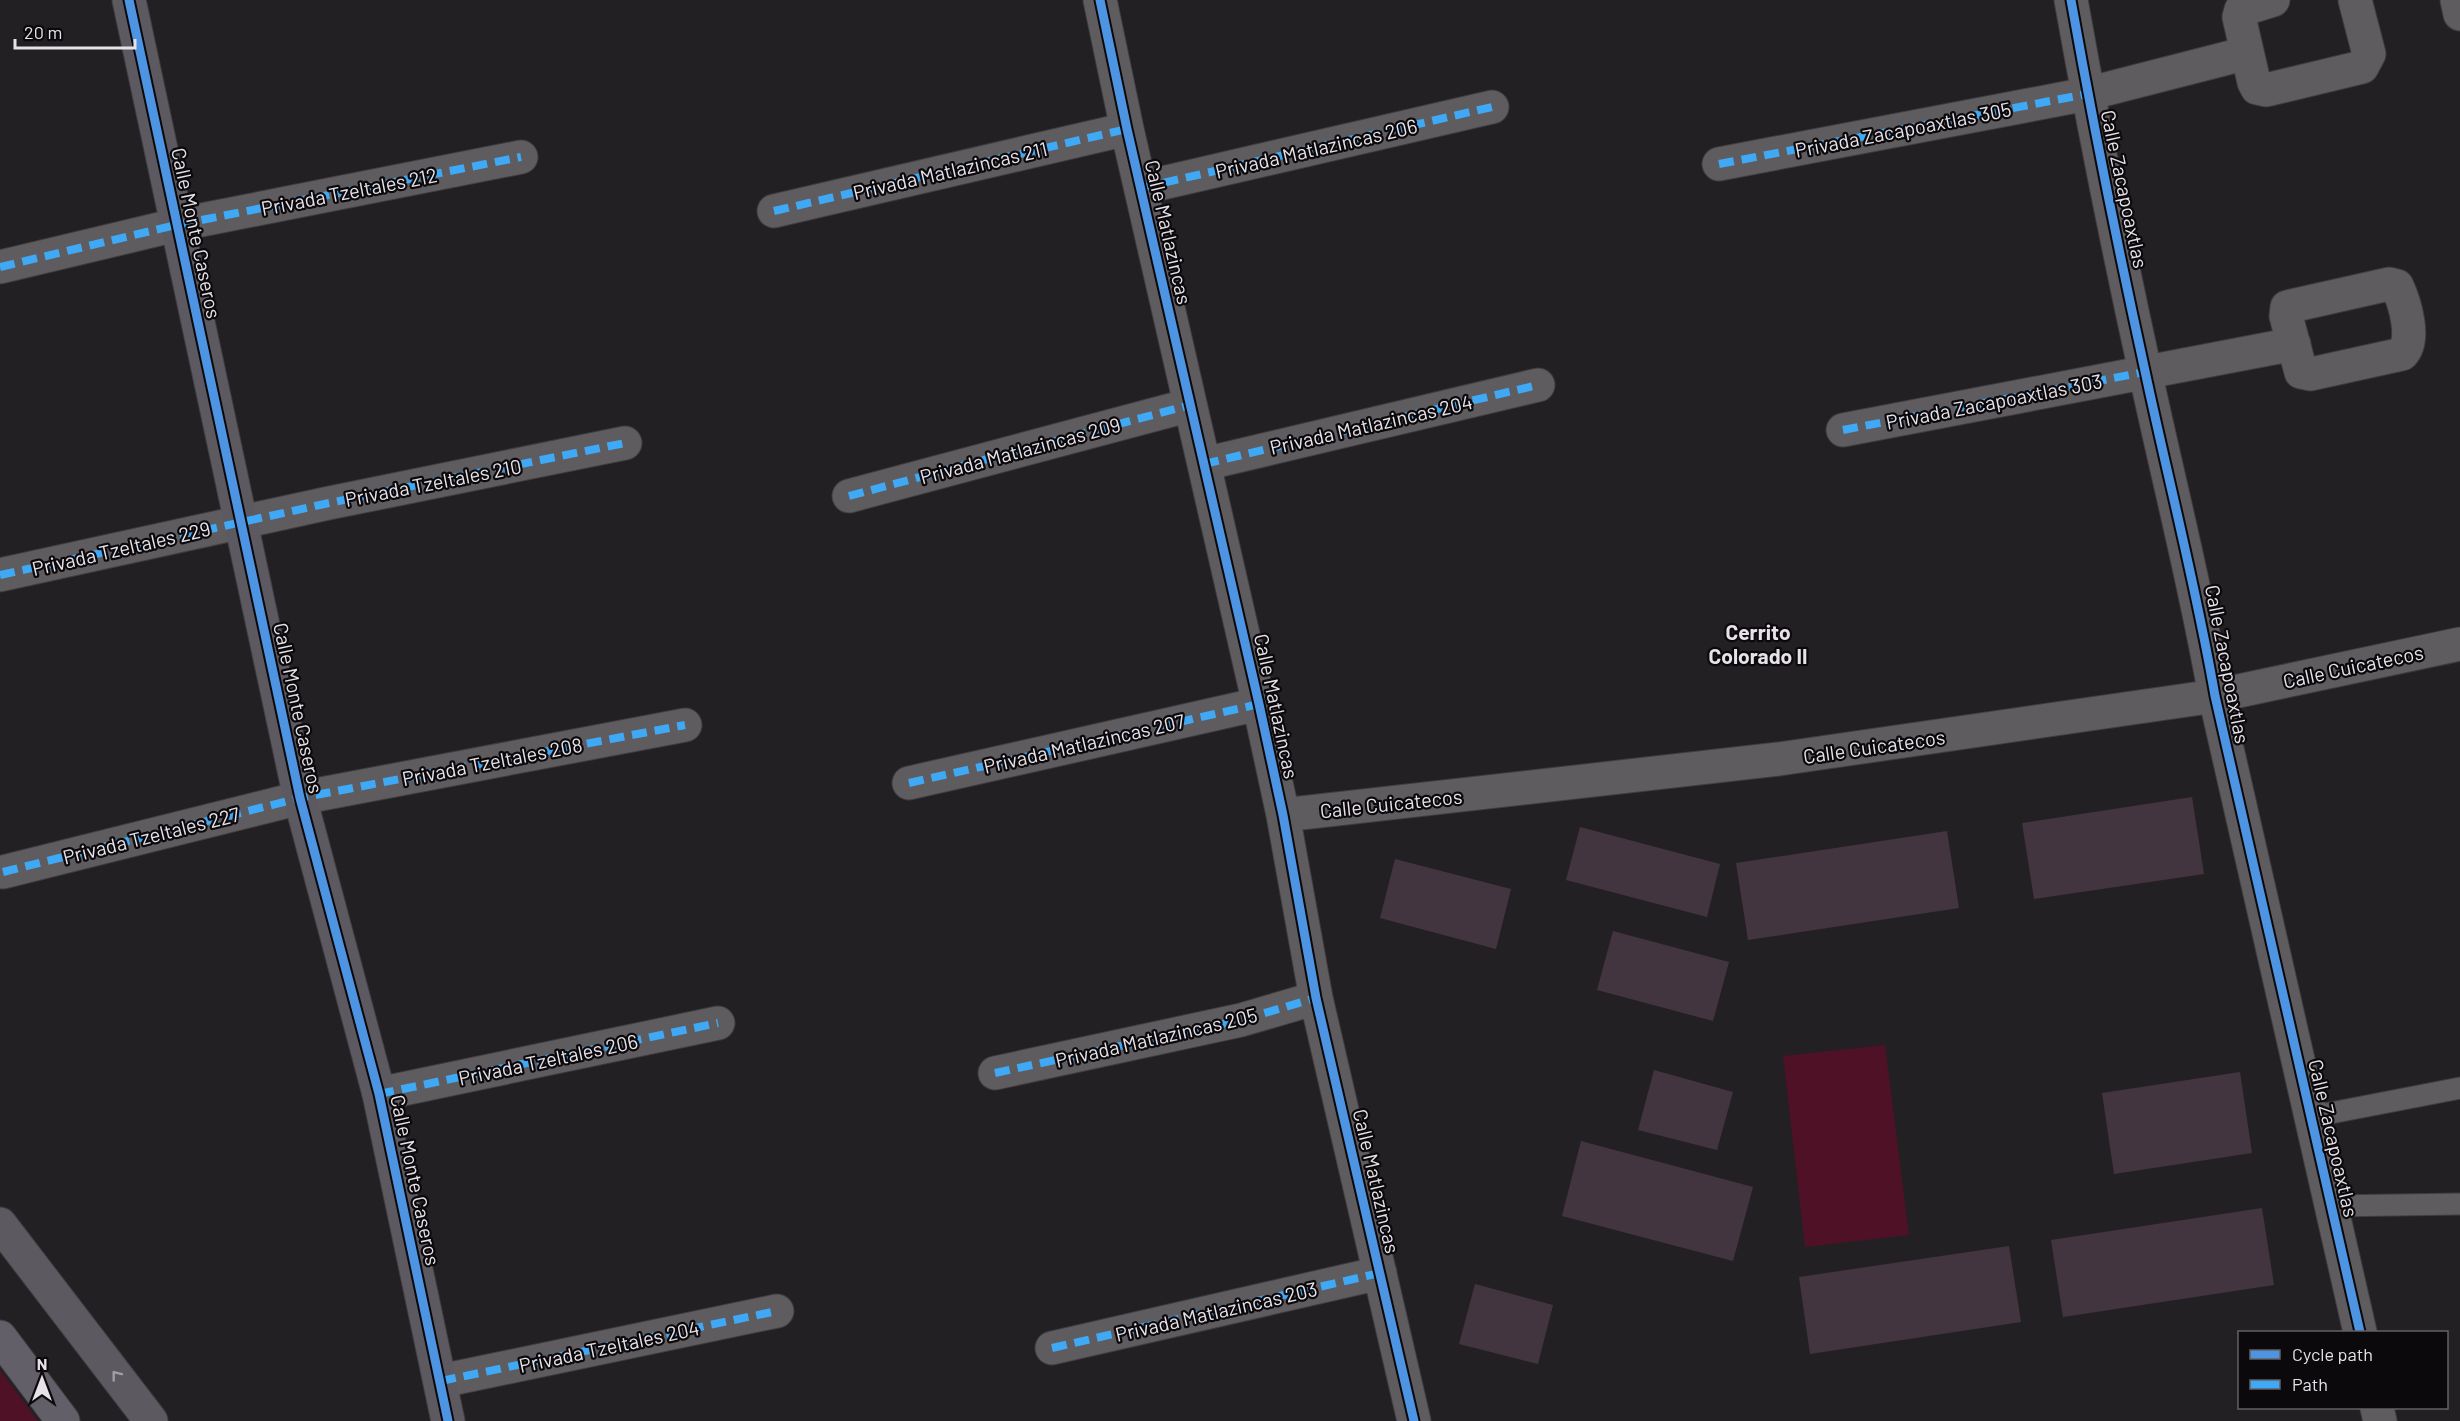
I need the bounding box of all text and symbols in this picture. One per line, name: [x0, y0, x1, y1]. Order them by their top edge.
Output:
scale bar: [15, 12, 135, 50]
text: 20 m: [24, 21, 62, 43]
street label: Privada Zacapoaxtlas 305: [1793, 96, 2013, 162]
street label: Calle Zacapoaxtlas: [2097, 108, 2153, 270]
street label: Privada Matlazincas 206: [1213, 113, 1419, 183]
street label: Privada Matlazincas 211: [850, 136, 1050, 204]
street label: Calle Monte Caseros: [167, 145, 227, 321]
street label: Calle Matlazincas: [1141, 157, 1197, 307]
street label: Privada Tzeltales 212: [259, 162, 439, 220]
street label: Privada Zacapoaxtlas 303: [1884, 368, 2104, 434]
street label: Privada Matlazincas 204: [1267, 389, 1475, 459]
street label: Privada Matlazincas 209: [917, 412, 1123, 488]
street label: Privada Tzeltales 210: [343, 453, 523, 511]
street label: Privada Tzeltales 229: [29, 516, 213, 580]
street label: Calle Zacapoaxtlas: [2201, 583, 2255, 745]
district label: Cerrito Colorado II: [1708, 619, 1808, 668]
street label: Calle Monte Caseros: [269, 620, 329, 796]
street label: Calle Matlazincas: [1250, 631, 1304, 781]
street label: Calle Cuicatecos: [2281, 639, 2425, 693]
street label: Privada Matlazincas 207: [981, 708, 1187, 778]
street label: Calle Cuicatecos: [1801, 724, 1947, 768]
street label: Privada Tzeltales 208: [400, 732, 584, 790]
street label: Calle Cuicatecos: [1319, 784, 1463, 822]
street label: Privada Tzeltales 227: [60, 801, 242, 869]
street label: Privada Matlazincas 205: [1053, 1002, 1259, 1072]
street label: Privada Tzeltales 206: [456, 1028, 640, 1090]
street label: Calle Zacapoaxtlas: [2304, 1057, 2364, 1219]
street label: Calle Monte Caseros: [386, 1092, 446, 1268]
street label: Calle Matlazincas: [1349, 1106, 1405, 1256]
street label: Privada Matlazincas 203: [1113, 1276, 1319, 1346]
street label: Privada Tzeltales 204: [517, 1315, 701, 1377]
legend: [2238, 1331, 2448, 1409]
text: Cycle path: [2292, 1343, 2373, 1365]
north arrow: [12, 1349, 72, 1409]
text: N: [37, 1354, 47, 1373]
one-way arrow: [112, 1370, 123, 1381]
text: Path: [2292, 1373, 2328, 1395]

